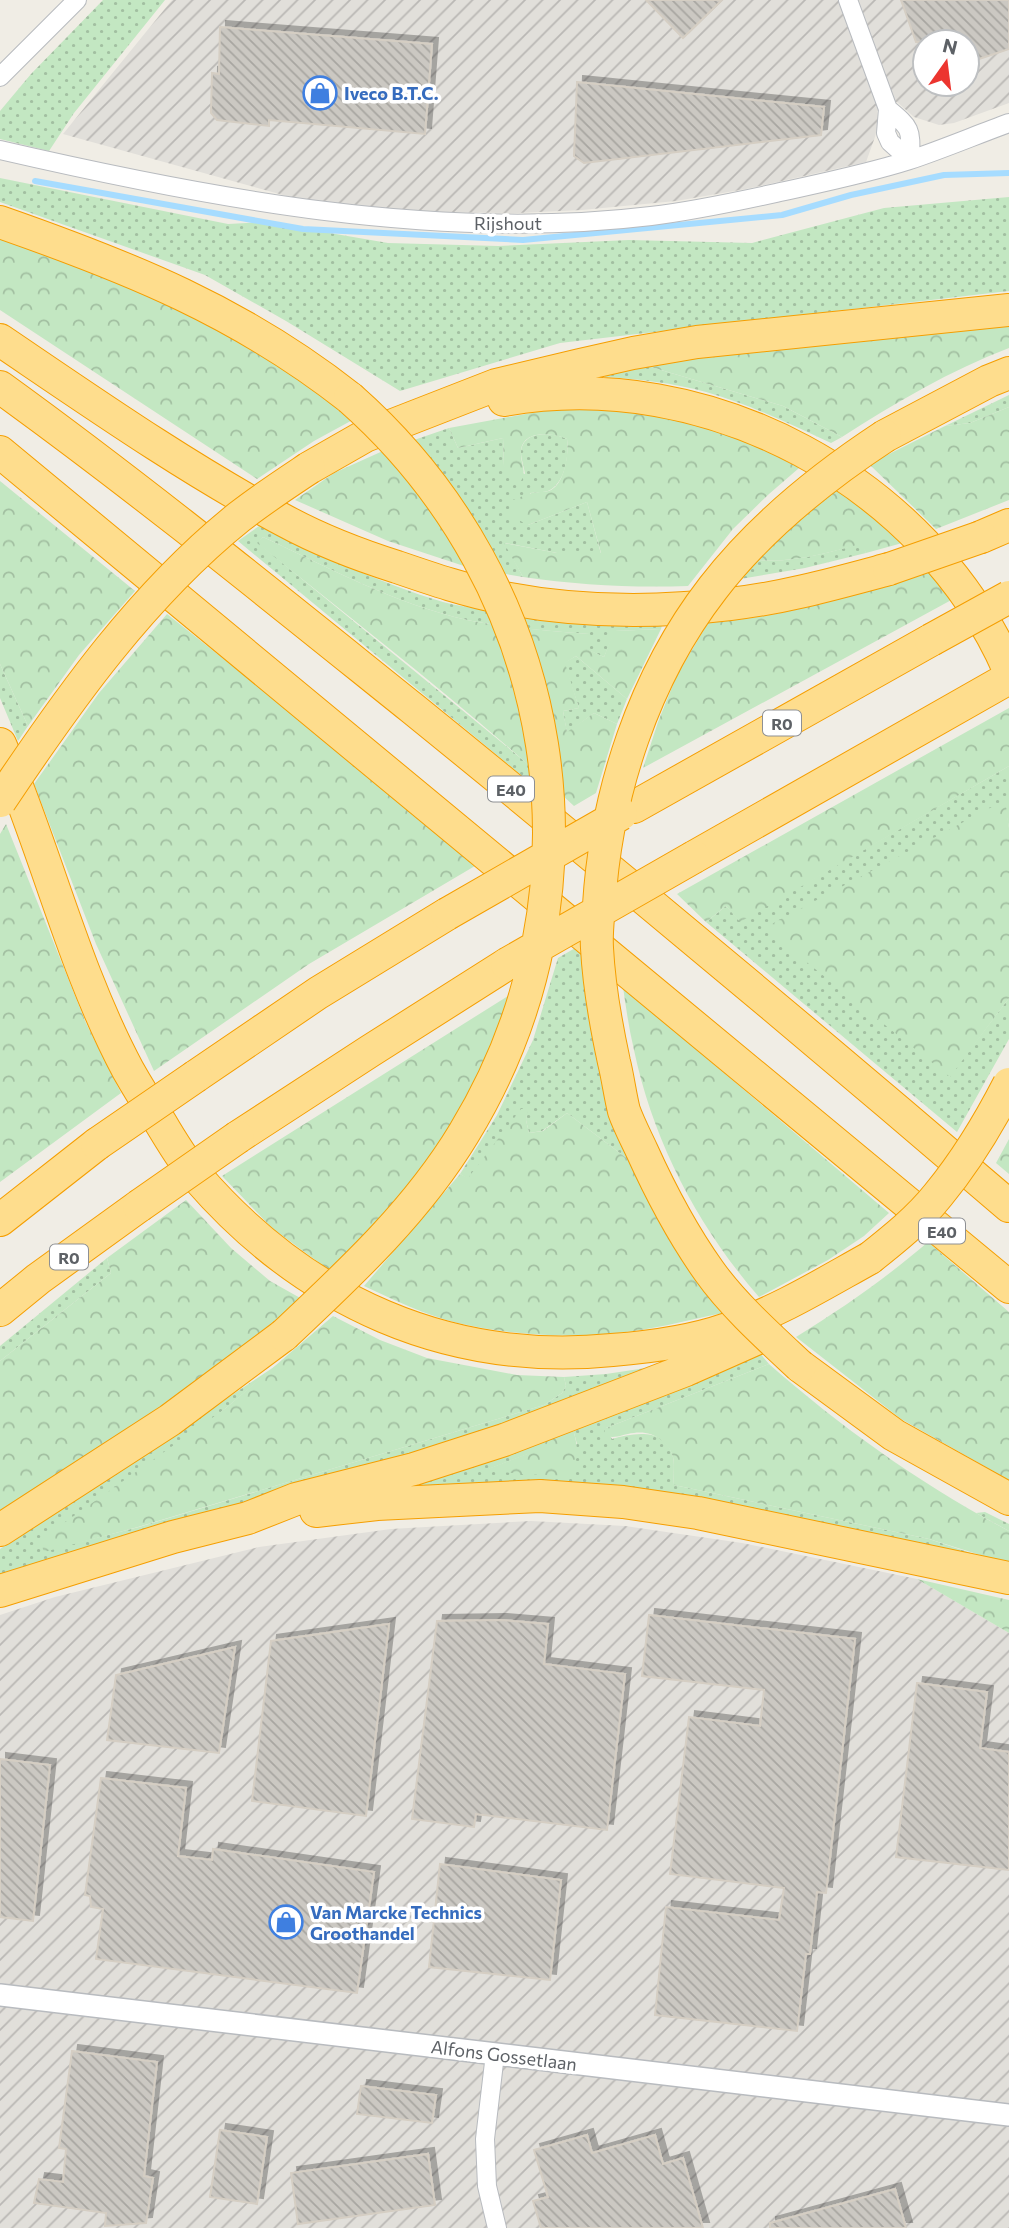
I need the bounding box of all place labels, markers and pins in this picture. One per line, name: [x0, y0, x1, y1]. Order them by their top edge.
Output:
shop icon: Iveco B.T.C.: [301, 74, 339, 112]
place label: Iveco B.T.C.: [344, 82, 439, 104]
place label: Van Marcke Technics Groothandel: [310, 1901, 482, 1944]
shop icon: Van Marcke Technics Groothandel: [267, 1903, 305, 1941]

